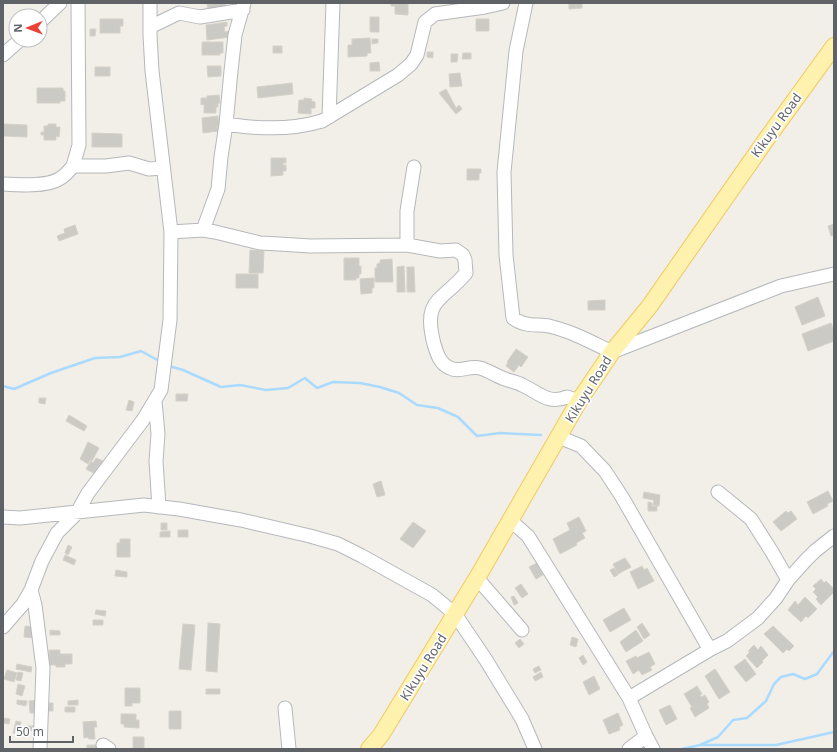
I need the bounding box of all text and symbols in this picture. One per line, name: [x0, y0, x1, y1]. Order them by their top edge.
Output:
north arrow: [8, 8, 48, 48]
text: N: [10, 24, 25, 33]
street label: Kikuyu Road: [746, 89, 806, 161]
street label: Kikuyu Road: [560, 352, 616, 426]
street label: Kikuyu Road: [395, 630, 451, 704]
scale bar: [10, 718, 73, 744]
text: 50 m: [16, 723, 44, 740]

